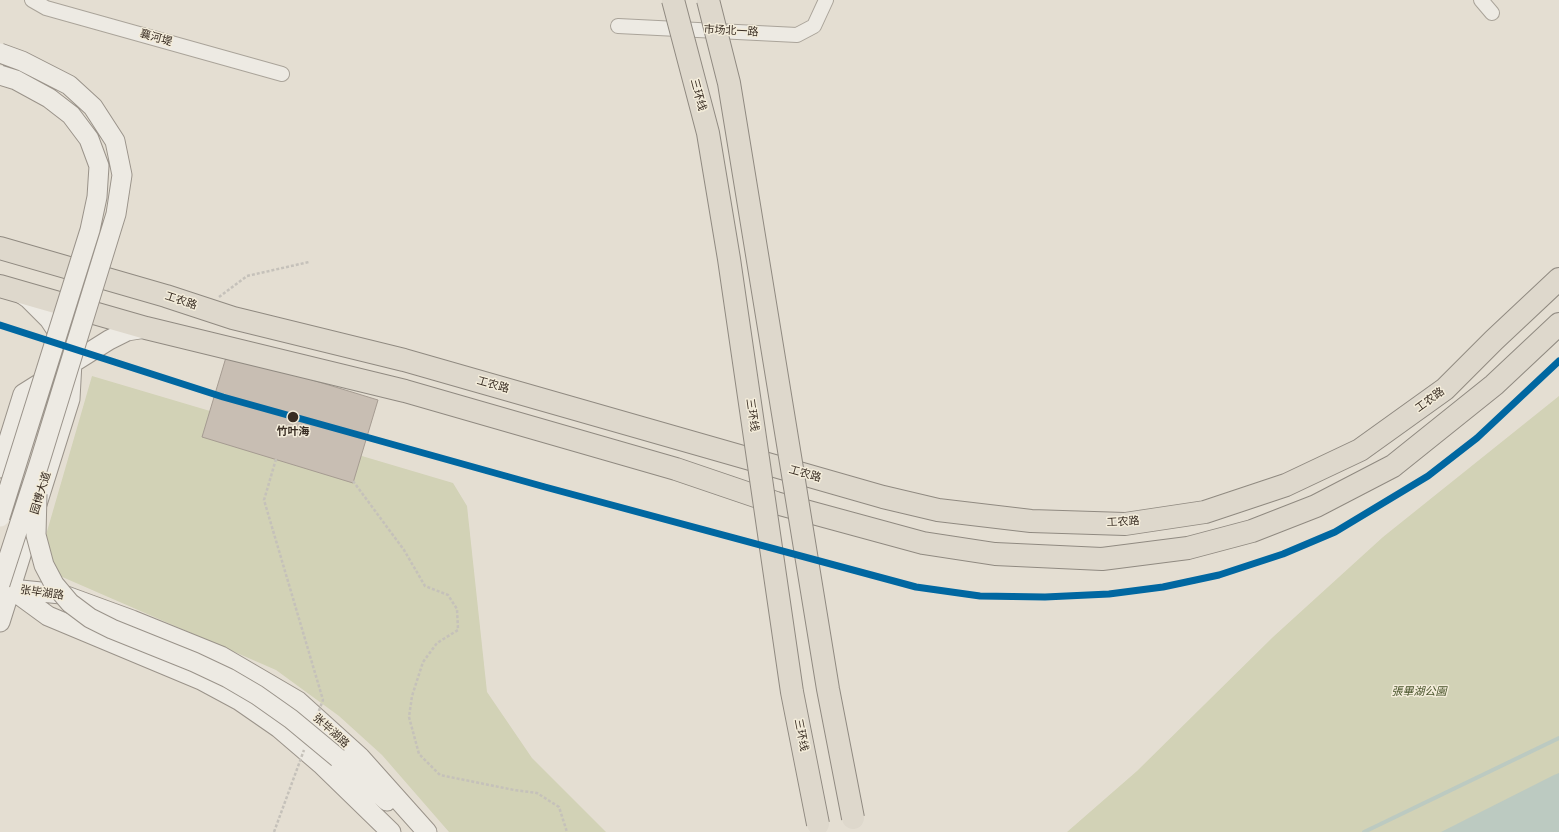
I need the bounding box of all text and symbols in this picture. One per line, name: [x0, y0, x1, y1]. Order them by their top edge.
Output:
street label: 市场北一路: [703, 23, 759, 39]
street label: 襄河堤: [138, 27, 174, 49]
street label: 三环线: [687, 77, 709, 113]
street label: 工农路: [163, 290, 199, 312]
street label: 工农路: [475, 374, 511, 396]
street label: 工农路: [1413, 385, 1447, 415]
street label: 三环线: [743, 398, 761, 432]
marker: 竹叶海: [286, 410, 300, 424]
place label: 竹叶海: [277, 425, 309, 439]
street label: 工农路: [787, 463, 823, 485]
street label: 园博大道: [28, 470, 54, 516]
street label: 工农路: [1106, 515, 1140, 529]
street label: 张毕湖路: [19, 583, 65, 603]
park label: 張畢湖公園: [1392, 685, 1446, 699]
street label: 张毕湖路: [310, 711, 352, 751]
street label: 三环线: [791, 718, 811, 752]

